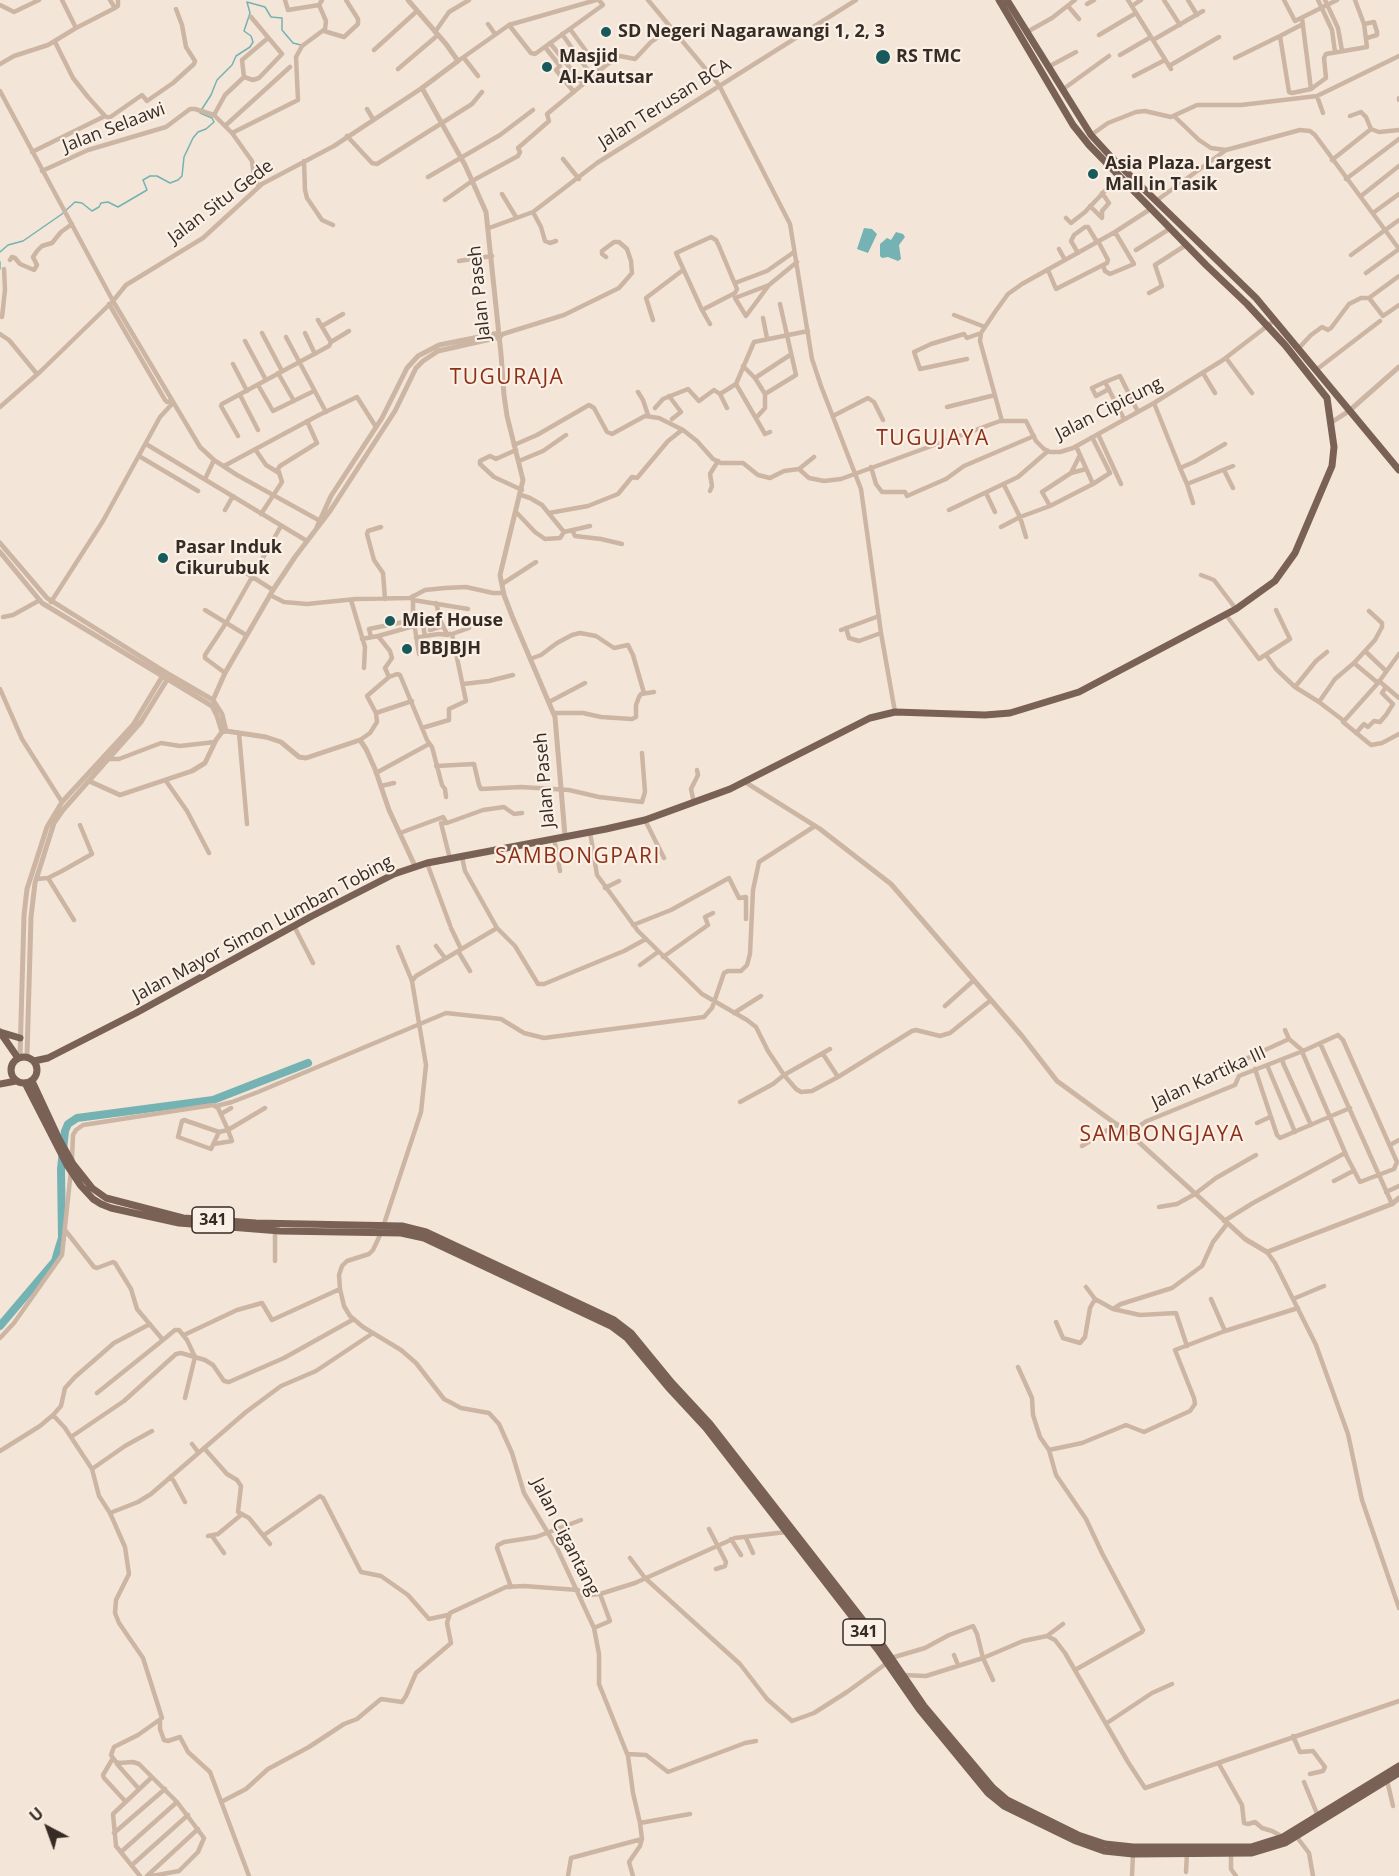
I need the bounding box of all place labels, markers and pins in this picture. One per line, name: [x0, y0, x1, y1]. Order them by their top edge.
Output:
place label: SD Negeri Nagarawangi 1, 2, 3: [618, 21, 885, 43]
marker: SD Negeri Nagarawangi 1, 2, 3: [599, 25, 613, 39]
place label: Masjid Al-Kautsar: [559, 46, 653, 88]
place label: RS TMC: [896, 46, 961, 68]
marker: RS TMC: [874, 48, 892, 66]
marker: Masjid Al-Kautsar: [540, 60, 554, 74]
place label: Asia Plaza. Largest Mall in Tasik: [1105, 153, 1271, 195]
marker: Asia Plaza. Largest Mall in Tasik: [1086, 167, 1100, 181]
place label: Pasar Induk Cikurubuk: [175, 537, 282, 580]
marker: Pasar Induk Cikurubuk: [156, 551, 170, 565]
place label: Mief House: [402, 610, 503, 632]
marker: Mief House: [383, 614, 397, 628]
place label: BBJBJH: [419, 638, 481, 660]
marker: BBJBJH: [400, 642, 414, 656]

